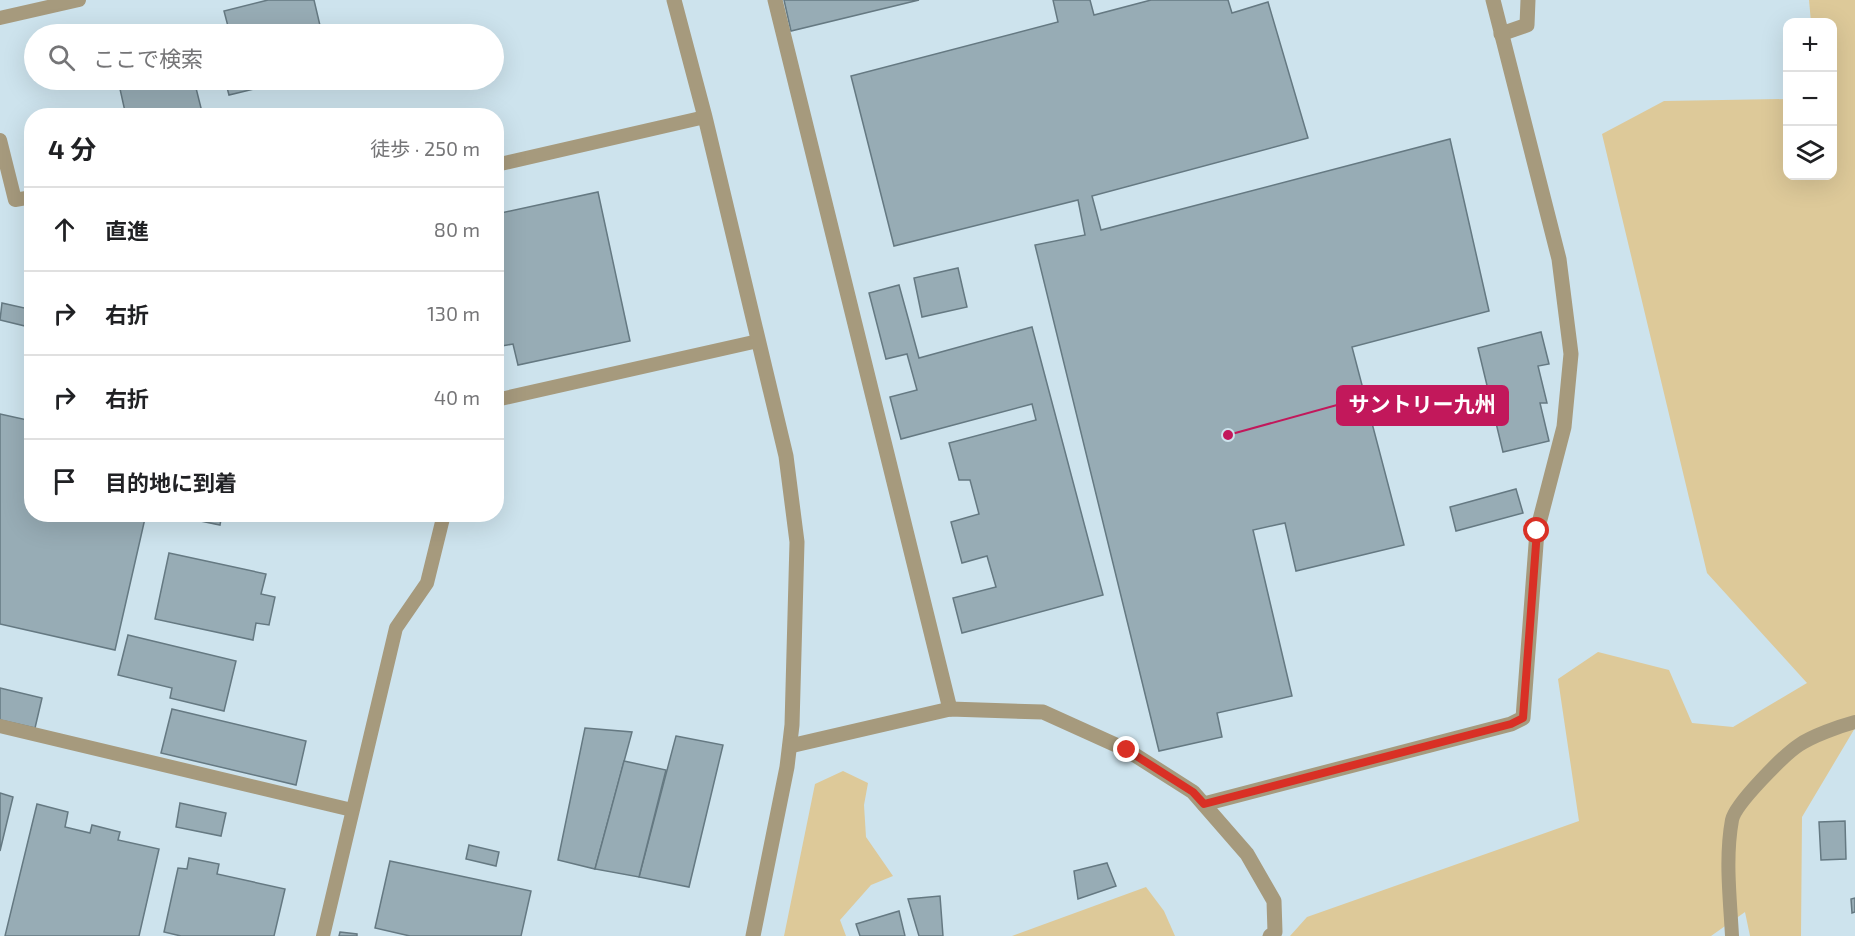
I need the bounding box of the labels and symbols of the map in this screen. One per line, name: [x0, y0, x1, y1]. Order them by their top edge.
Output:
callout: サントリー九州: [1337, 386, 1508, 425]
text: サントリー九州: [1349, 391, 1496, 416]
route start: [1523, 517, 1549, 543]
route end: [1113, 736, 1139, 762]

